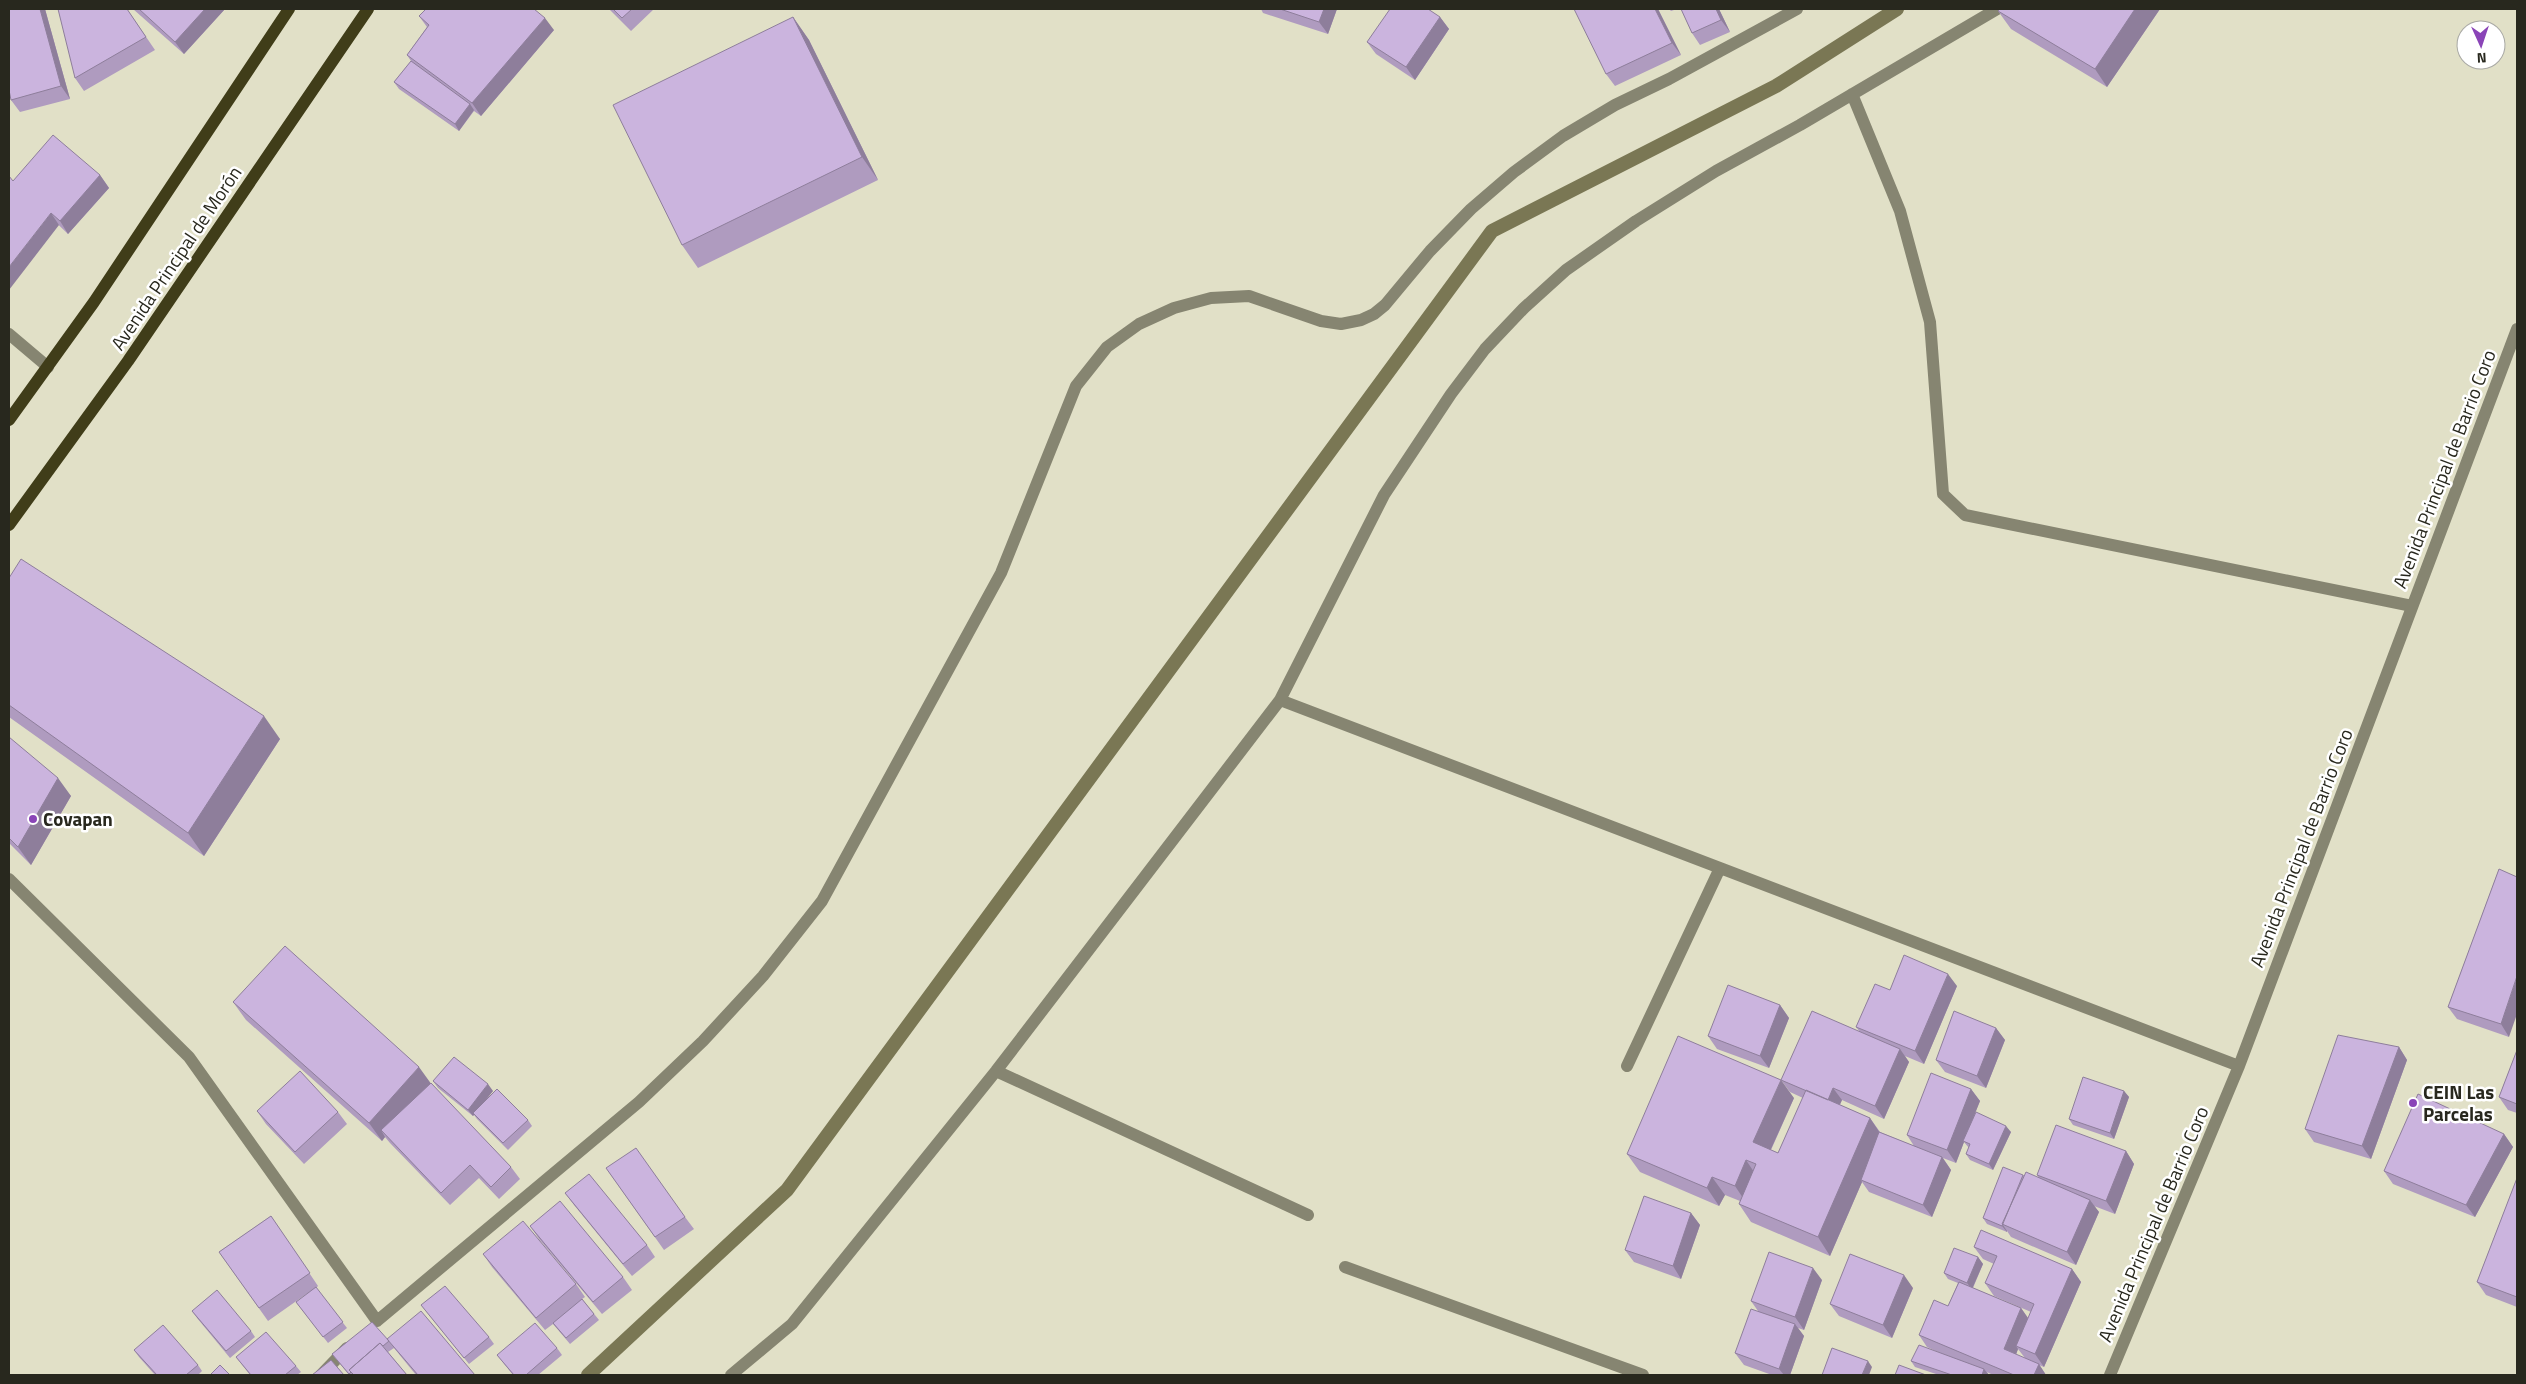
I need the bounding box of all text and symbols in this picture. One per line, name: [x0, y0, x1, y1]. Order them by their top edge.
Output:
north arrow: [2456, 20, 2506, 70]
text: N: [2476, 48, 2487, 69]
street label: Avenida Principal de Morón: [103, 160, 248, 356]
street label: Avenida Principal de Barrio Coro: [2385, 345, 2503, 592]
street label: Avenida Principal de Barrio Coro: [2242, 724, 2360, 971]
place label: Covapan: [43, 804, 113, 833]
marker: Covapan: [27, 813, 39, 825]
place label: CEIN Las Parcelas: [2423, 1077, 2494, 1128]
marker: CEIN Las Parcelas: [2407, 1097, 2419, 1109]
street label: Avenida Principal de Barrio Coro: [2090, 1101, 2215, 1346]

